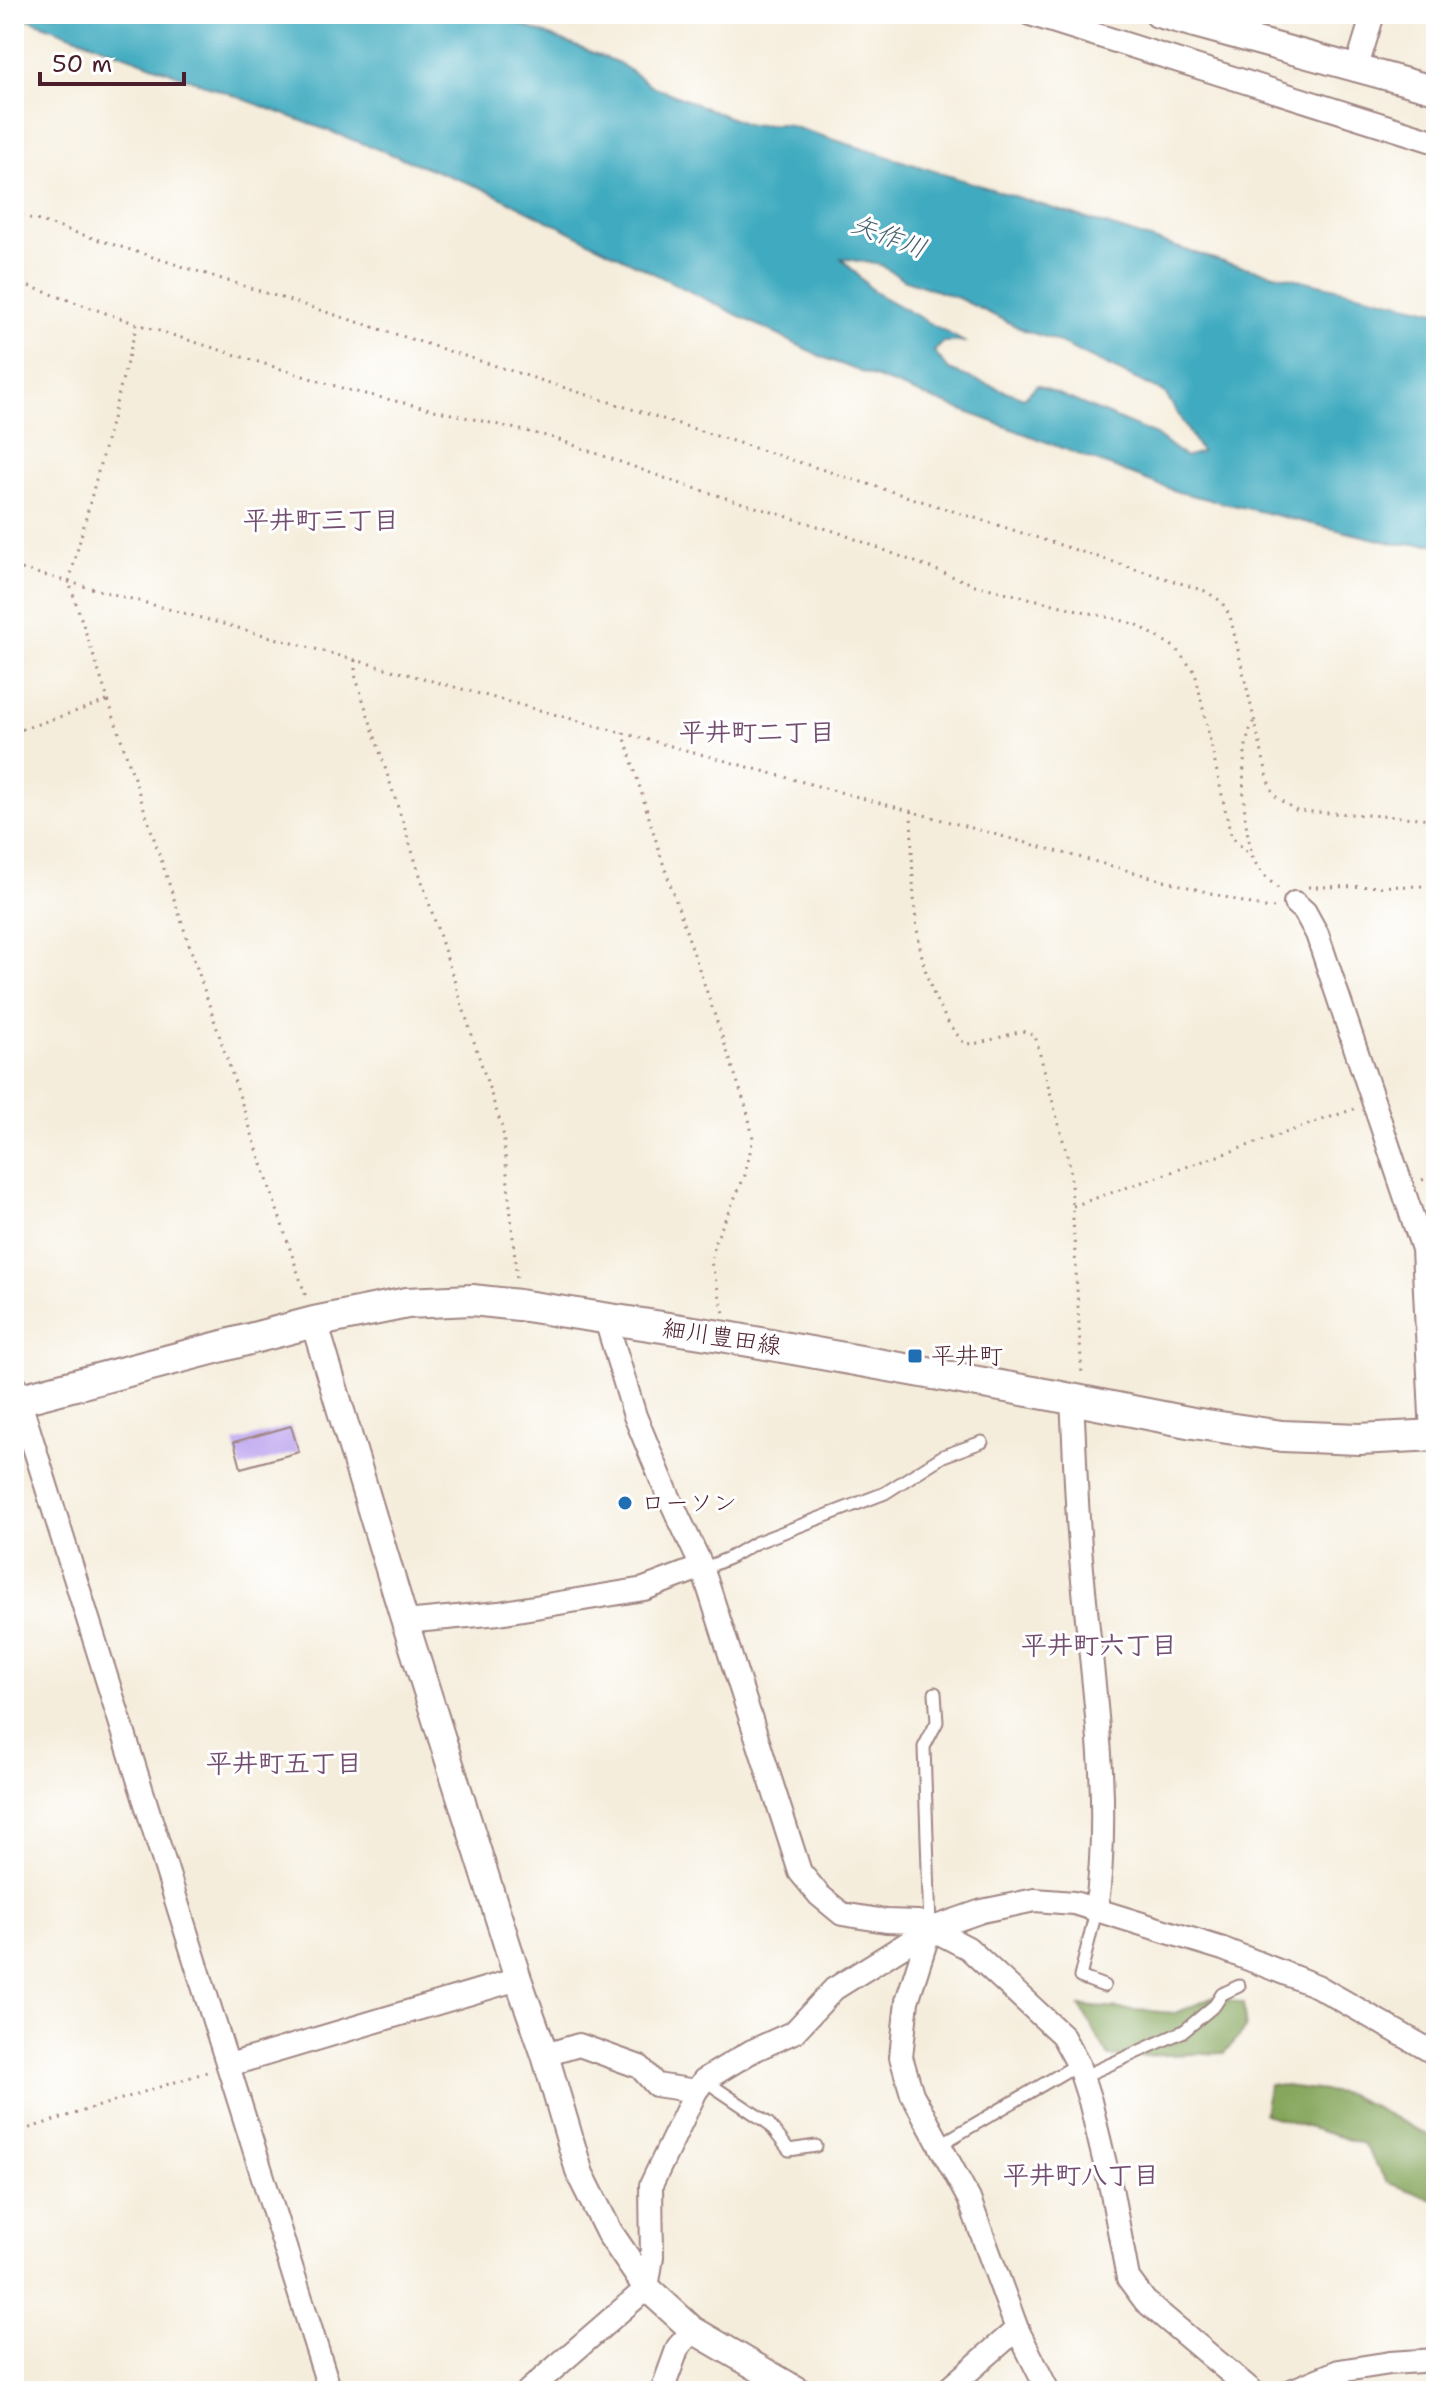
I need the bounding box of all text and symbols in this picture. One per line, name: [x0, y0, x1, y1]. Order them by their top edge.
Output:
scale bar: [40, 36, 184, 86]
text: 50 m: [52, 48, 112, 80]
water label: 矢作川: [846, 205, 932, 266]
district label: 平井町三丁目: [243, 502, 399, 537]
district label: 平井町二丁目: [679, 714, 835, 749]
street label: 細川豊田線: [660, 1312, 784, 1362]
place label: 平井町: [931, 1340, 1003, 1372]
marker: 平井町: [906, 1347, 924, 1365]
place label: ローソン: [641, 1487, 737, 1519]
marker: ローソン: [616, 1494, 634, 1512]
district label: 平井町六丁目: [1021, 1627, 1177, 1662]
district label: 平井町五丁目: [206, 1745, 362, 1780]
district label: 平井町八丁目: [1003, 2157, 1159, 2192]

